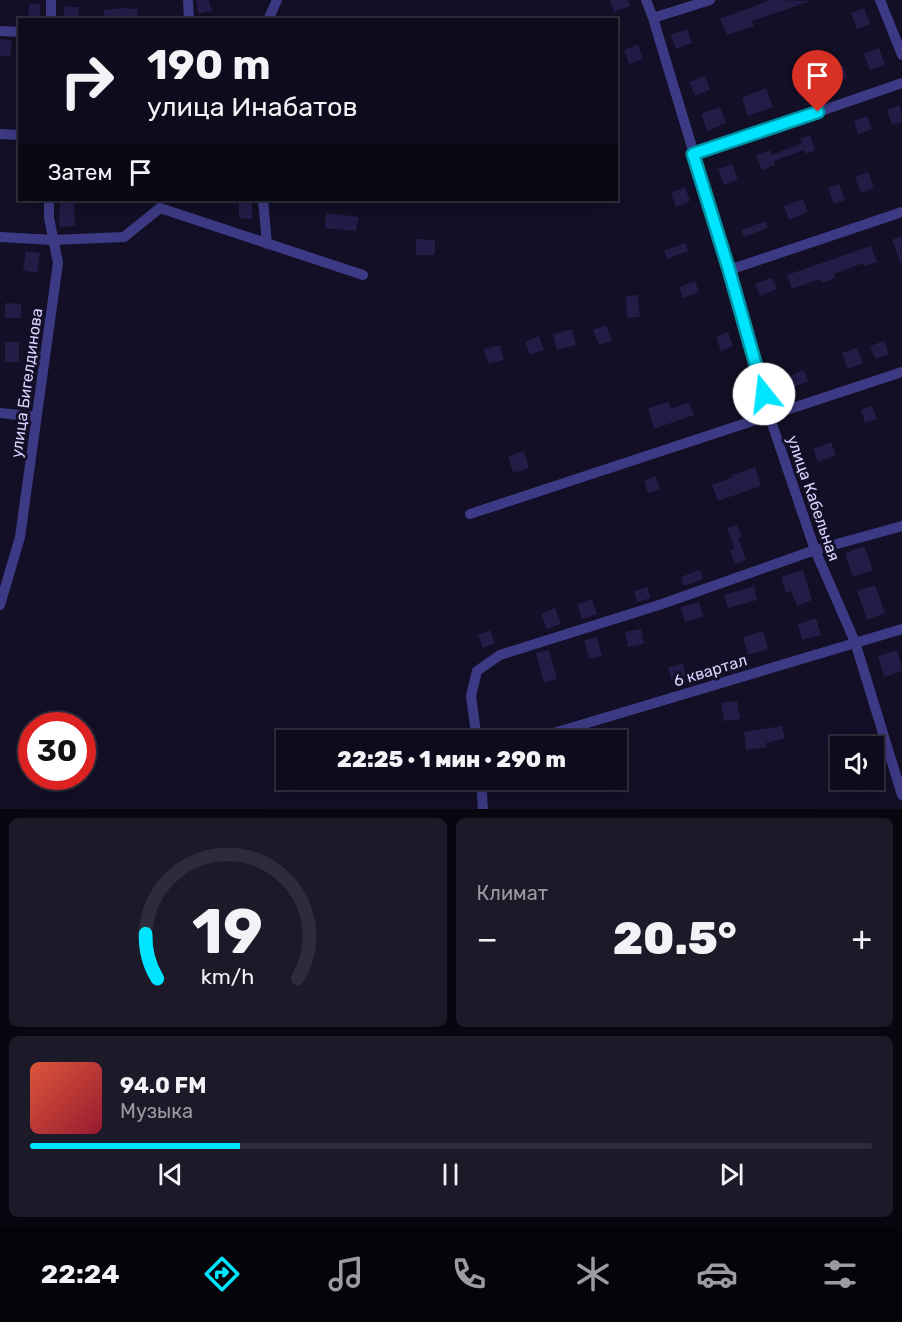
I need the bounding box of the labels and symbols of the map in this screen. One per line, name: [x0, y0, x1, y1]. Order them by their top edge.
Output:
pin: [792, 50, 843, 112]
street label: улица Бигелдинова: [7, 307, 46, 459]
position arrow: [732, 362, 796, 426]
street label: улица Кабельная: [783, 433, 844, 564]
street label: 6 квартал: [671, 650, 749, 691]
speed limit sign: 30: [18, 712, 96, 790]

